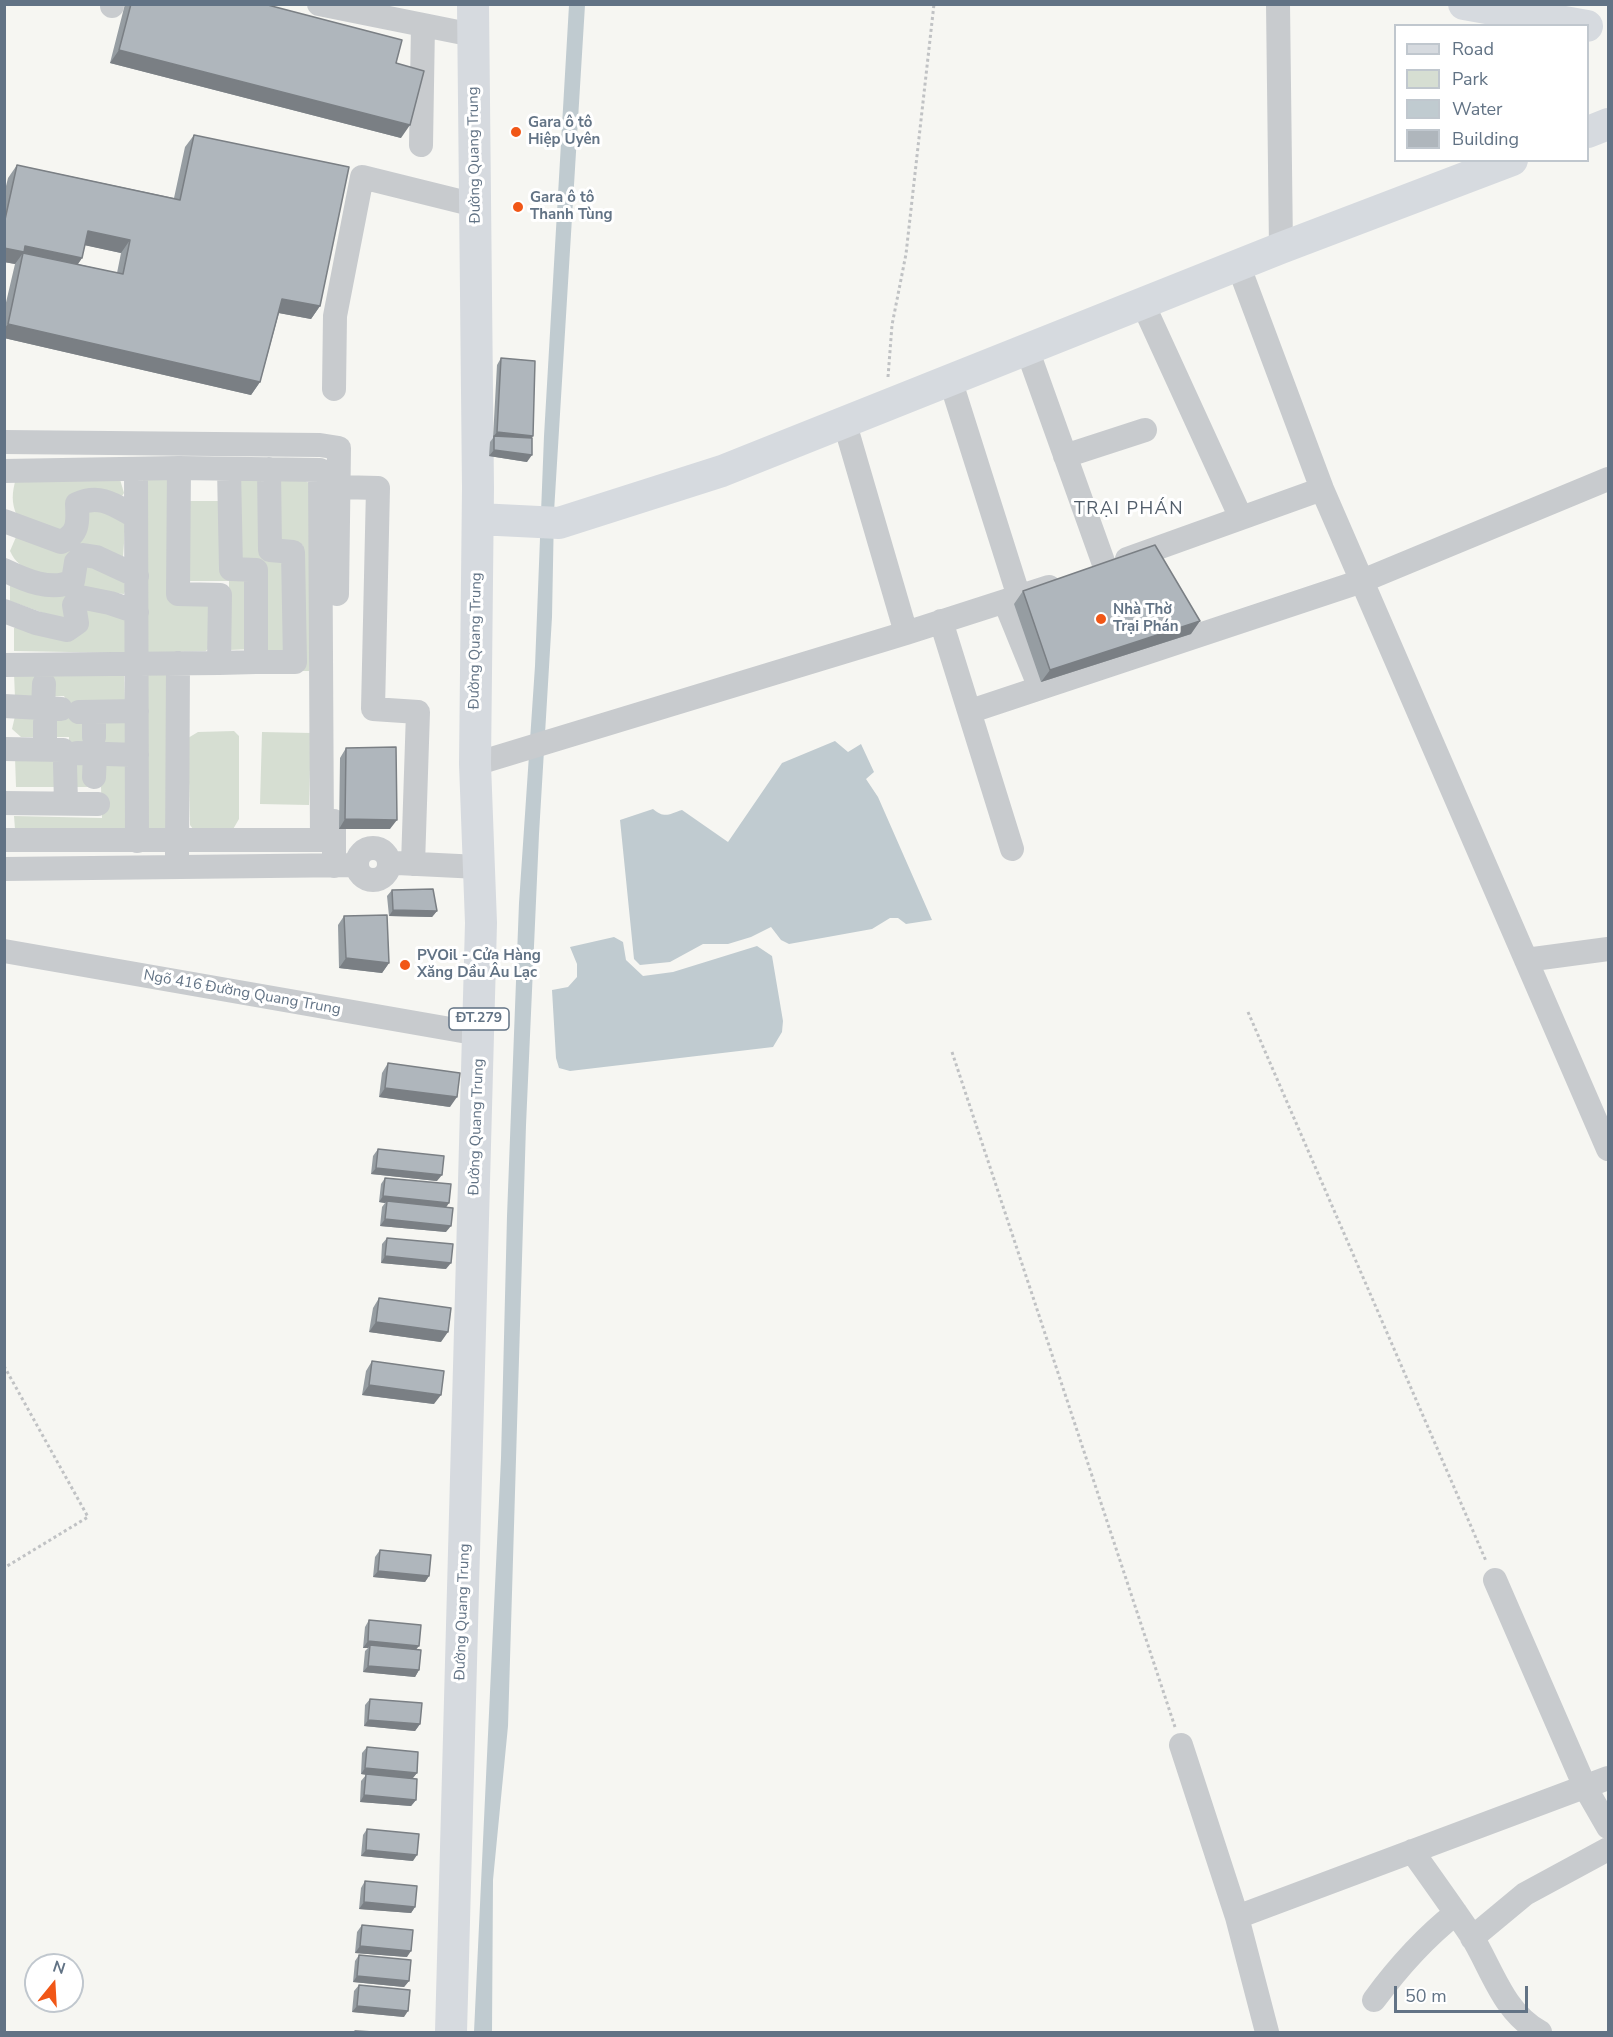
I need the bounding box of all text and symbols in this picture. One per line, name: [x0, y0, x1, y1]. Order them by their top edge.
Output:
legend: [1394, 24, 1589, 162]
text: Road: [1452, 37, 1494, 61]
text: Park: [1452, 67, 1488, 91]
street label: Đường Quang Trung: [465, 86, 485, 224]
text: Water: [1452, 97, 1503, 121]
place label: Gara ô tô Hiệp Uyên: [528, 114, 600, 149]
marker: Gara ô tô Hiệp Uyên: [509, 125, 523, 139]
text: Building: [1452, 127, 1519, 151]
place label: Gara ô tô Thanh Tùng: [530, 189, 613, 224]
marker: Gara ô tô Thanh Tùng: [511, 200, 525, 214]
district label: TRẠI PHÁN: [1074, 499, 1184, 521]
street label: Đường Quang Trung: [466, 572, 486, 710]
place label: Nhà Thờ Trại Phán: [1113, 601, 1179, 636]
marker: Nhà Thờ Trại Phán: [1094, 612, 1108, 626]
place label: PVOil - Cửa Hàng Xăng Dầu Âu Lạc: [417, 947, 541, 982]
marker: PVOil - Cửa Hàng Xăng Dầu Âu Lạc: [398, 958, 412, 972]
street label: Ngõ 416 Đường Quang Trung: [142, 967, 342, 1019]
road number: ĐT.279: [449, 1008, 509, 1030]
street label: Đường Quang Trung: [466, 1058, 488, 1196]
street label: Đường Quang Trung: [452, 1543, 474, 1681]
north arrow: [24, 1953, 84, 2013]
text: N: [50, 1955, 68, 1980]
scale bar: [1397, 1974, 1530, 2012]
text: 50 m: [1405, 1984, 1447, 2008]

